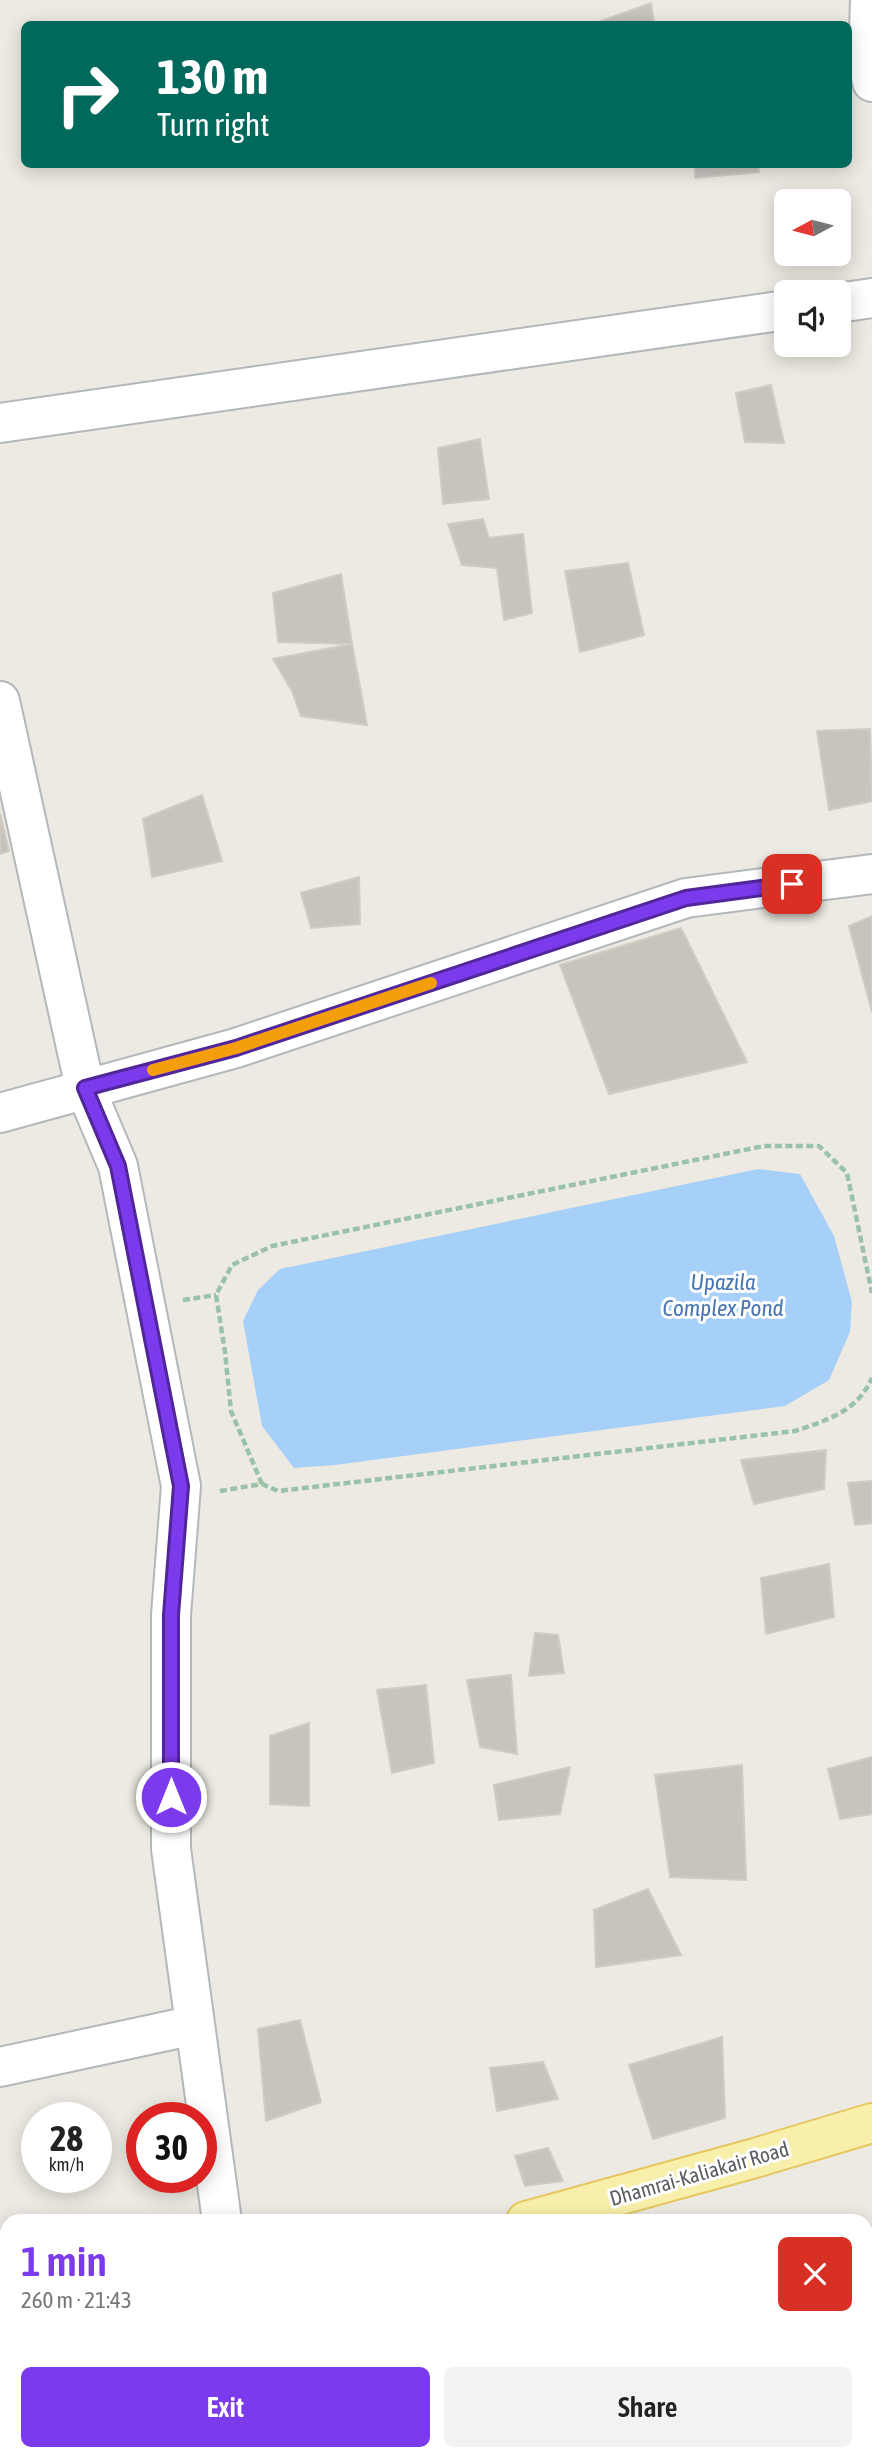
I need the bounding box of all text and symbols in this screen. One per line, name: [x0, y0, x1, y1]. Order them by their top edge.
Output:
text: 130 m: [157, 48, 268, 104]
icon: right: [42, 49, 133, 140]
text: Turn right: [157, 106, 270, 143]
north arrow: [774, 189, 850, 266]
map controls: [774, 189, 851, 357]
button: sound: [774, 280, 851, 357]
pin: [762, 854, 822, 914]
icon: arrive: [773, 865, 811, 903]
water label: Upazila Complex Pond: [663, 1269, 784, 1321]
position arrow: [134, 1760, 208, 1834]
speed limit sign: 30: [126, 2102, 217, 2193]
text: 28: [50, 2118, 83, 2158]
street label: Dhamrai-Kaliakair Road: [607, 2136, 791, 2210]
text: km/h: [49, 2154, 84, 2175]
text: 1 min: [21, 2237, 107, 2285]
button: close: [778, 2237, 852, 2311]
text: 260 m · 21:43: [21, 2287, 132, 2313]
button: Exit: [21, 2367, 430, 2447]
button: Share: [444, 2367, 852, 2447]

